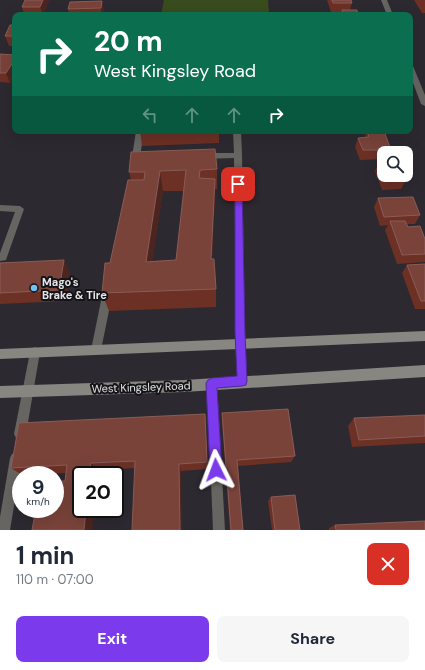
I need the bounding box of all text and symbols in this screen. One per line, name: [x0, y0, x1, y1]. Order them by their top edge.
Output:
text: 20 m: [94, 23, 163, 60]
icon: right: [28, 28, 80, 80]
text: West Kingsley Road: [94, 59, 256, 83]
icon: left: [139, 104, 161, 126]
icon: ahead: [181, 104, 203, 126]
icon: ahead: [223, 104, 245, 126]
icon: right: [265, 104, 287, 126]
map controls: [377, 146, 413, 182]
button: search: [377, 146, 413, 182]
pin: [221, 167, 255, 201]
icon: arrive: [227, 173, 249, 195]
place label: Mago's Brake & Tire: [42, 275, 107, 302]
marker: Mago's Brake & Tire: [29, 283, 39, 293]
street label: West Kingsley Road: [91, 378, 191, 396]
position arrow: [195, 449, 237, 491]
speed limit sign: 20: [72, 466, 124, 518]
text: 9: [32, 474, 44, 500]
text: km/h: [26, 495, 50, 508]
text: 1 min: [16, 540, 74, 571]
button: close: [367, 543, 409, 585]
text: 110 m · 07:00: [16, 571, 94, 588]
button: Exit: [16, 616, 209, 662]
button: Share: [217, 616, 409, 662]

